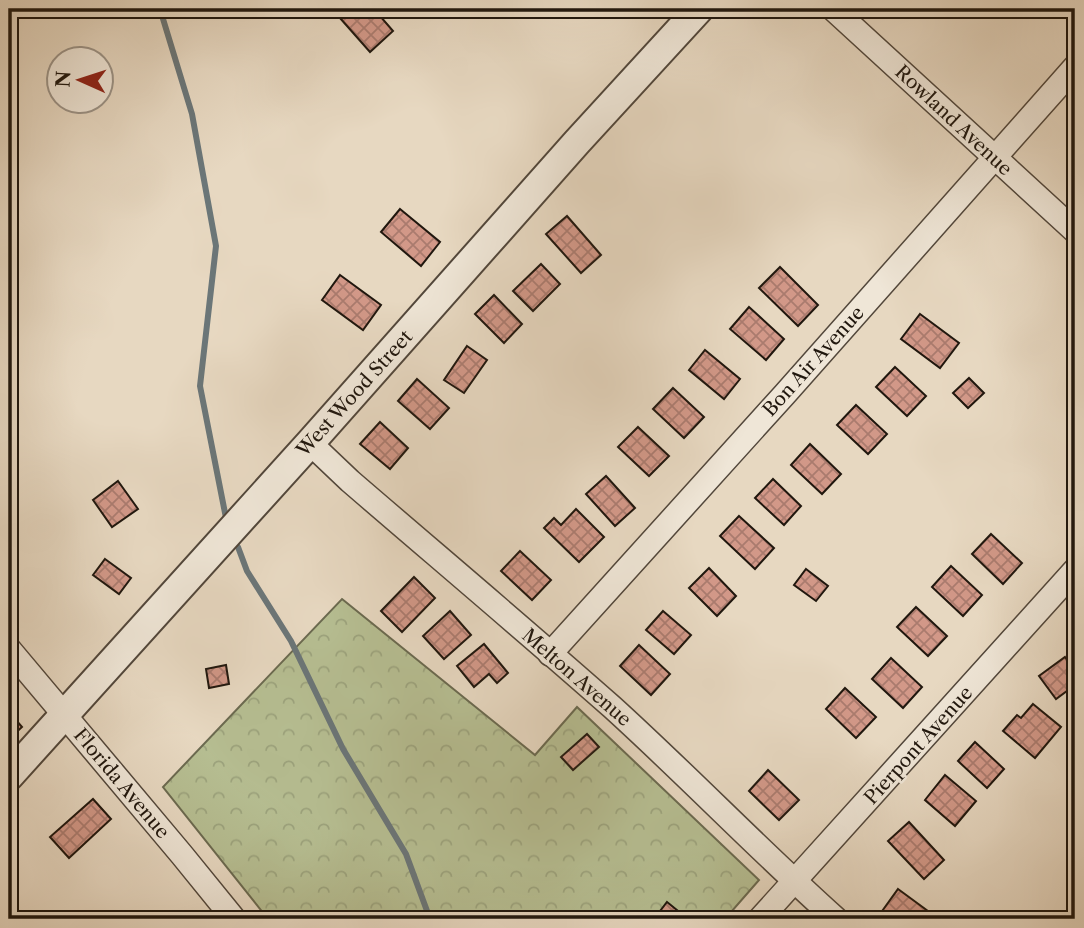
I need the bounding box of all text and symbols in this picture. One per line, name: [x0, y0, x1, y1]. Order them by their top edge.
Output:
north arrow: [46, 46, 116, 116]
street label: Rowland Avenue: [890, 60, 1017, 180]
text: N: [52, 70, 75, 88]
street label: Bon Air Avenue: [758, 301, 869, 421]
street label: West Wood Street: [291, 325, 417, 462]
street label: Melton Avenue: [517, 624, 636, 731]
street label: Pierpont Avenue: [859, 682, 977, 809]
street label: Florida Avenue: [69, 724, 174, 843]

